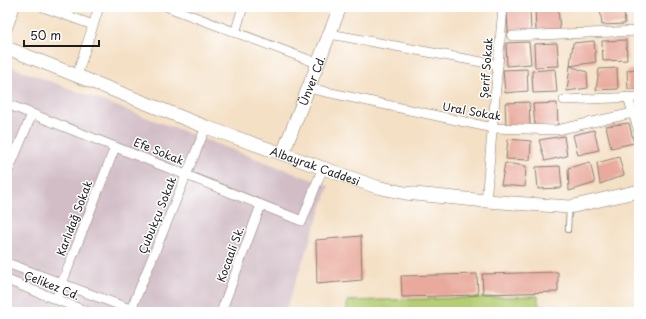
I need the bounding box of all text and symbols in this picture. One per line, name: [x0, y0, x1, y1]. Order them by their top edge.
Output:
scale bar: [24, 22, 99, 48]
text: 50 m: [30, 26, 61, 44]
street label: Şerif Sokak: [475, 36, 497, 99]
street label: Ünver Cd.: [294, 53, 329, 108]
street label: Ural Sokak: [441, 97, 504, 125]
street label: Efe Sokak: [131, 133, 187, 169]
street label: Albayrak Caddesi: [268, 142, 363, 189]
street label: Çubukçu Sokak: [134, 173, 181, 256]
street label: Karlıdağ Sokak: [52, 177, 96, 258]
street label: Kocaali Sk.: [212, 223, 248, 284]
street label: Çelikez Cd.: [22, 266, 82, 304]

